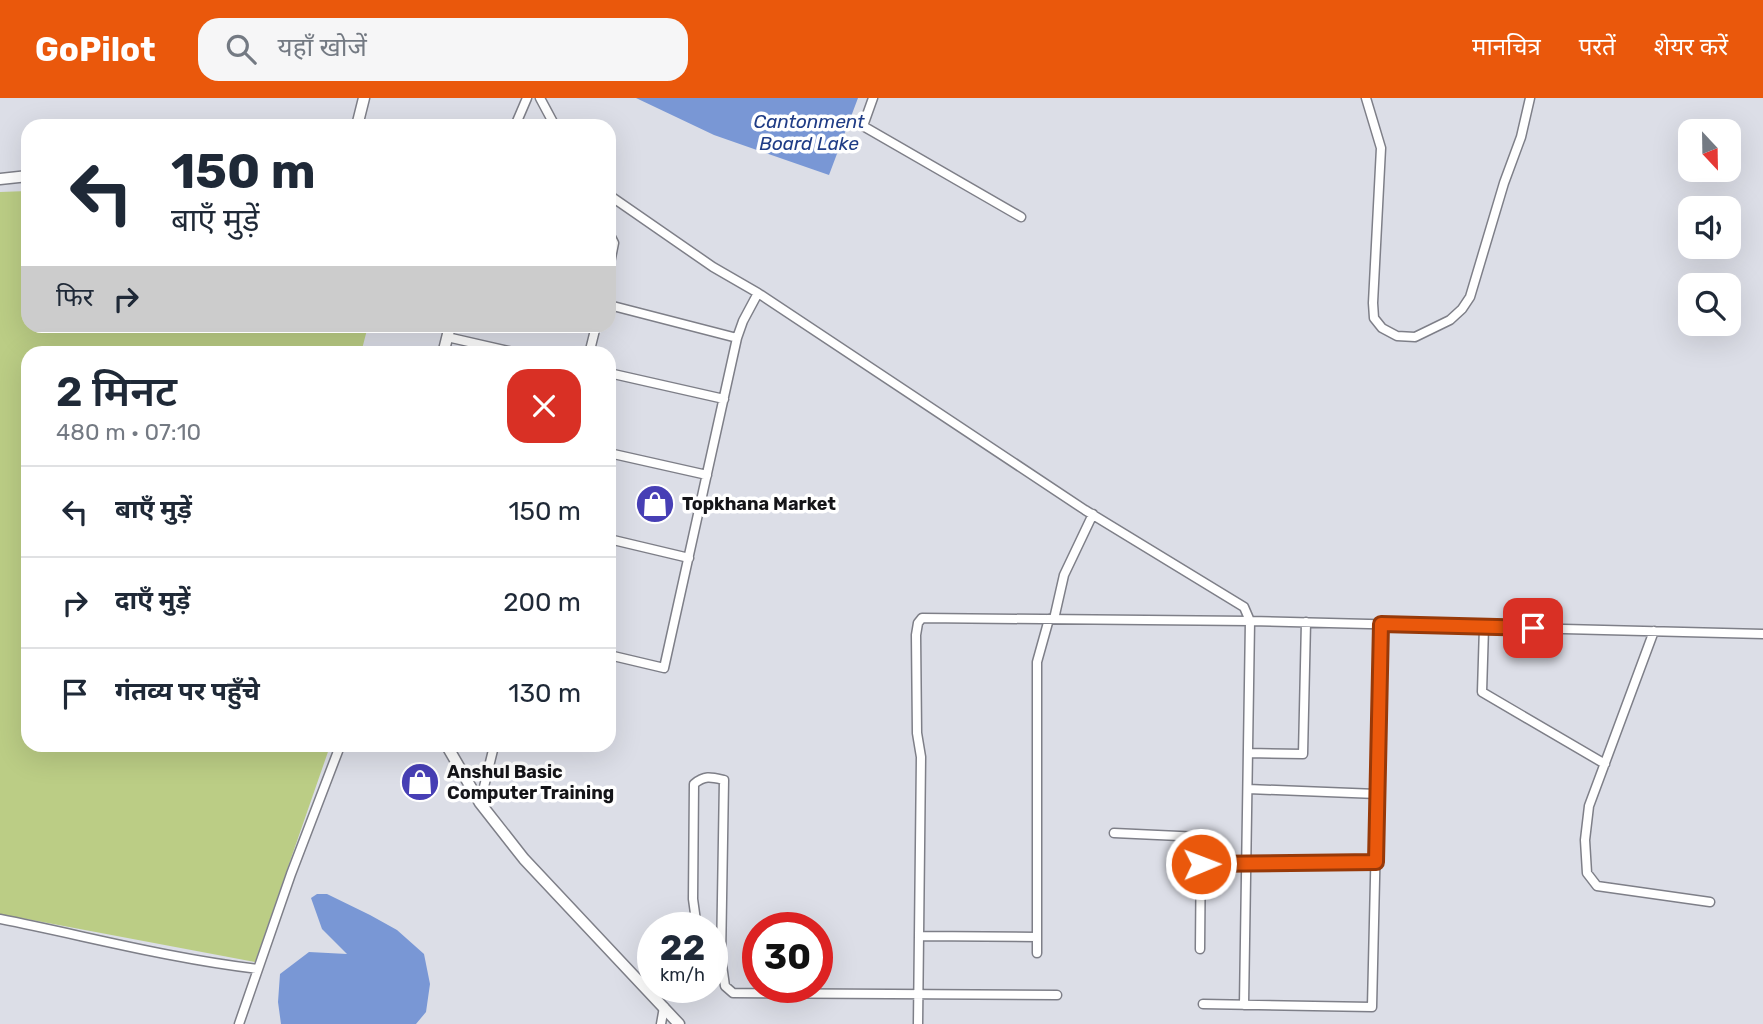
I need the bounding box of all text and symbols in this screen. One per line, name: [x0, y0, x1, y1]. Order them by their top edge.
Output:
search box: [198, 18, 688, 81]
text: GoPilot: [35, 30, 156, 69]
icon: search: [222, 30, 260, 68]
text: यहाँ खोजें: [278, 32, 367, 63]
text: मानचित्र: [1472, 33, 1541, 61]
text: परतें: [1579, 33, 1616, 61]
text: शेयर करें: [1654, 33, 1728, 61]
water label: Cantonment Board Lake: [754, 110, 865, 155]
north arrow: [1678, 119, 1741, 182]
map controls: [1678, 119, 1741, 336]
text: 150 m: [171, 142, 316, 200]
icon: left: [56, 147, 147, 238]
button: sound: [1678, 196, 1741, 259]
text: बाएँ मुड़ें: [171, 201, 259, 239]
button: search: [1678, 273, 1741, 336]
icon: right: [107, 280, 145, 318]
text: फिर: [56, 282, 93, 313]
text: 2 मिनट: [56, 367, 177, 417]
button: close: [507, 369, 581, 443]
text: 480 m · 07:10: [56, 418, 201, 446]
shop icon: Topkhana Market: [634, 483, 676, 525]
icon: left: [56, 493, 94, 531]
place label: Topkhana Market: [682, 493, 836, 515]
text: बाएँ मुड़ें: [115, 494, 192, 525]
text: 150 m: [508, 496, 581, 527]
icon: right: [56, 584, 94, 622]
text: दाएँ मुड़ें: [115, 585, 190, 616]
text: 200 m: [503, 587, 581, 618]
pin: [1503, 598, 1563, 658]
icon: arrive: [1514, 609, 1552, 647]
icon: arrive: [56, 675, 94, 713]
text: गंतव्य पर पहुँचे: [115, 676, 260, 707]
text: 130 m: [508, 678, 581, 709]
shop icon: Anshul Basic Computer Training: [399, 761, 441, 803]
place label: Anshul Basic Computer Training: [447, 761, 614, 804]
position arrow: [1164, 827, 1238, 901]
speed limit sign: 30: [742, 912, 833, 1003]
text: 22: [660, 927, 705, 969]
text: km/h: [660, 964, 705, 986]

